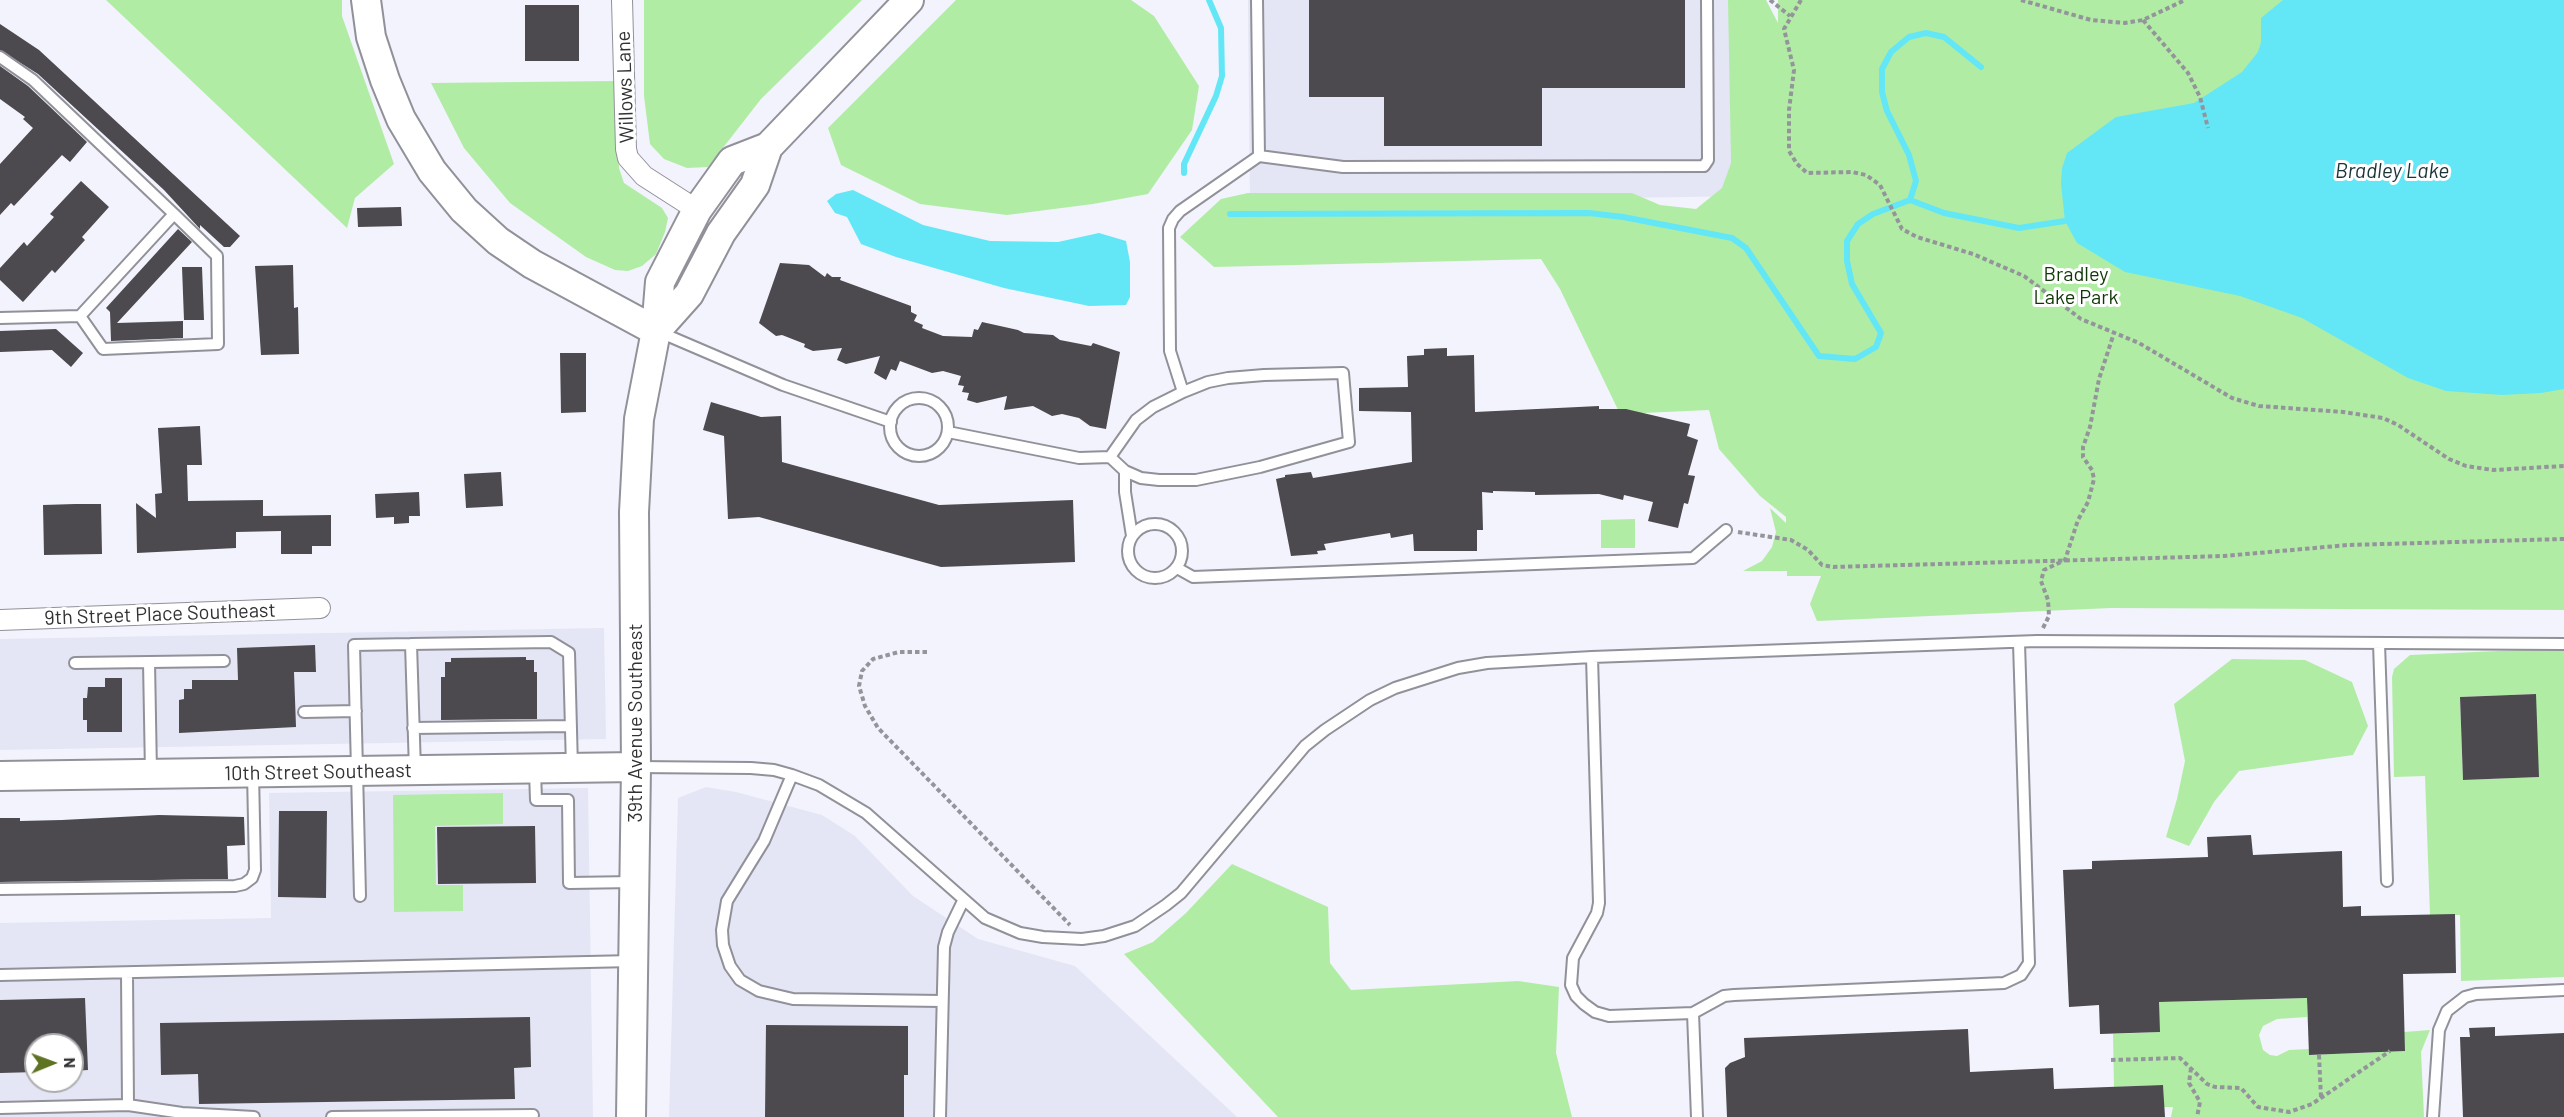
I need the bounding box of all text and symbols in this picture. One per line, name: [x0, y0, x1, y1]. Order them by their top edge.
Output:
street label: Willows Lane: [611, 30, 639, 144]
water label: Bradley Lake: [2335, 158, 2449, 184]
park label: Bradley Lake Park: [2033, 262, 2119, 309]
street label: 9th Street Place Southeast: [44, 598, 276, 630]
street label: 39th Avenue Southeast: [623, 623, 647, 823]
street label: 10th Street Southeast: [224, 758, 412, 786]
north arrow: [24, 1033, 84, 1093]
text: N: [61, 1057, 80, 1068]

